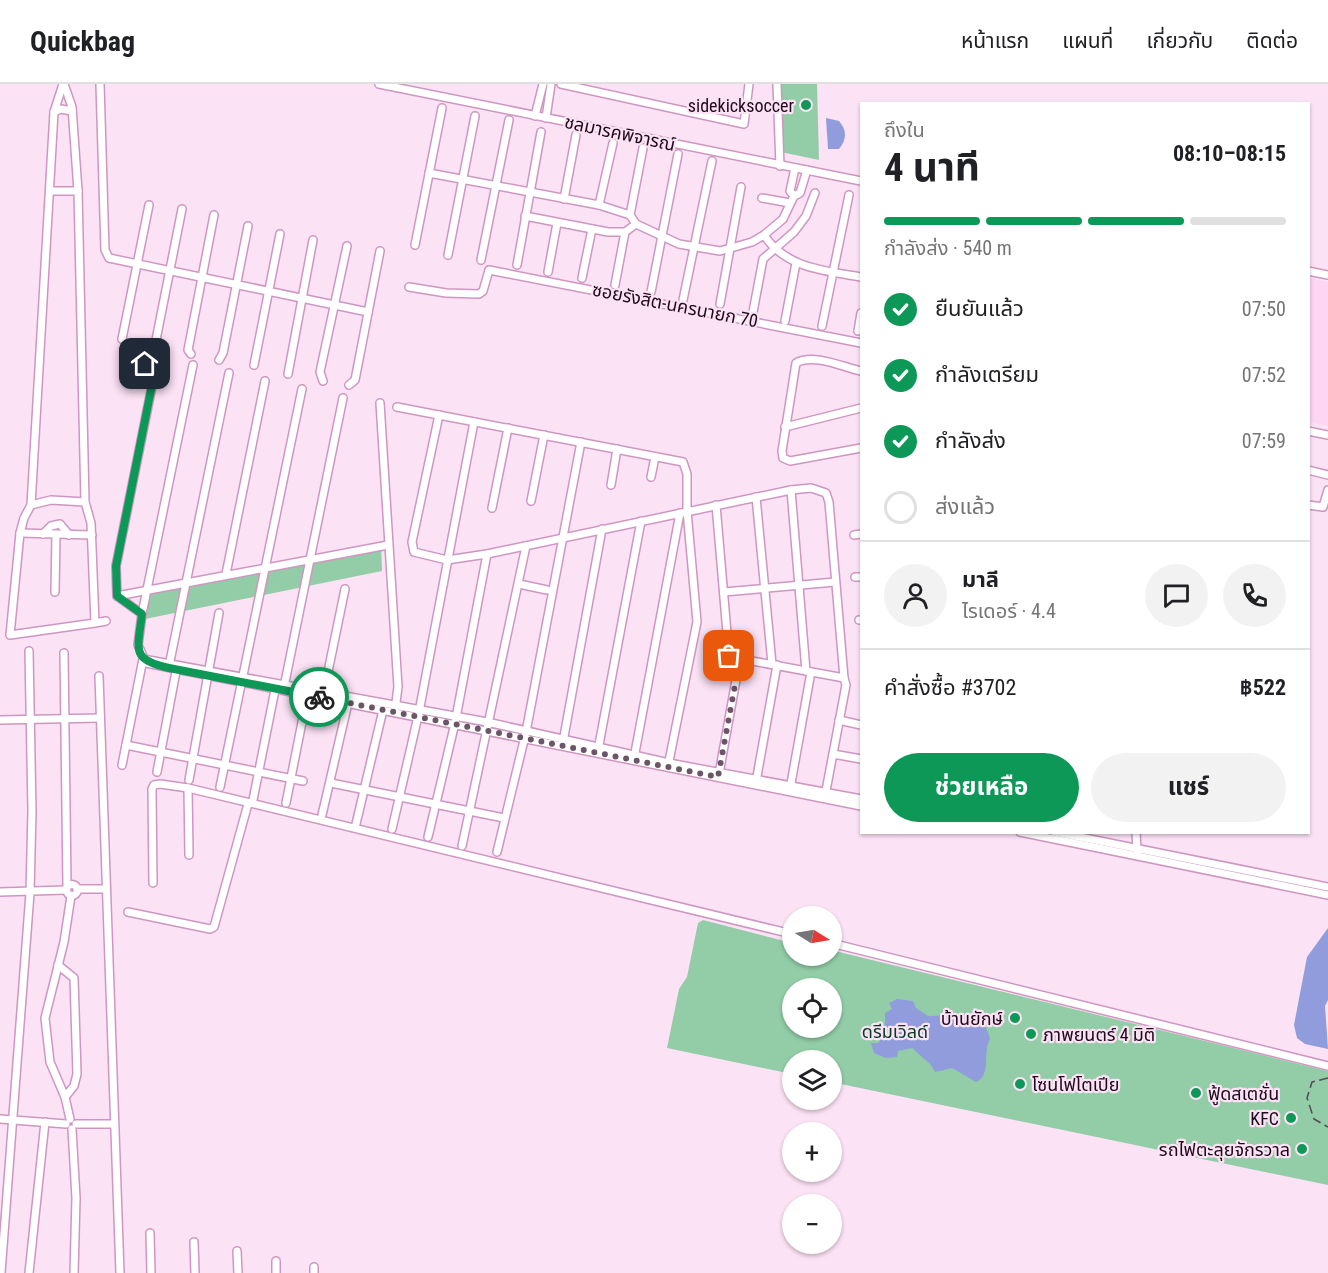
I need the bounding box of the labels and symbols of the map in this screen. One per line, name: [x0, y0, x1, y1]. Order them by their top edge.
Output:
place label: sidekicksoccer: [688, 95, 795, 116]
marker: sidekicksoccer: [799, 98, 813, 112]
street label: ชลมารคพิจารณ์: [563, 111, 677, 155]
street label: ซอยรังสิต-นครนายก 70: [590, 279, 760, 331]
pin: [119, 338, 170, 389]
pin: [703, 630, 754, 681]
courier: [289, 667, 349, 727]
north arrow: [782, 906, 842, 966]
place label: บ้านยักษ์: [941, 1008, 1003, 1029]
marker: บ้านยักษ์: [1008, 1011, 1022, 1025]
park label: ดรีมเวิลด์: [862, 1021, 928, 1042]
place label: ภาพยนตร์ 4 มิติ: [1043, 1024, 1155, 1045]
marker: ภาพยนตร์ 4 มิติ: [1024, 1027, 1038, 1041]
place label: โซนโฟโตเปีย: [1032, 1074, 1119, 1095]
marker: โซนโฟโตเปีย: [1013, 1077, 1027, 1091]
place label: ฟู้ดสเตชั่น: [1208, 1082, 1279, 1106]
marker: ฟู้ดสเตชั่น: [1189, 1086, 1203, 1100]
place label: KFC: [1250, 1108, 1279, 1129]
marker: KFC: [1284, 1111, 1298, 1125]
place label: รถไฟตะลุยจักรวาล: [1159, 1139, 1290, 1161]
marker: รถไฟตะลุยจักรวาล: [1295, 1142, 1309, 1156]

